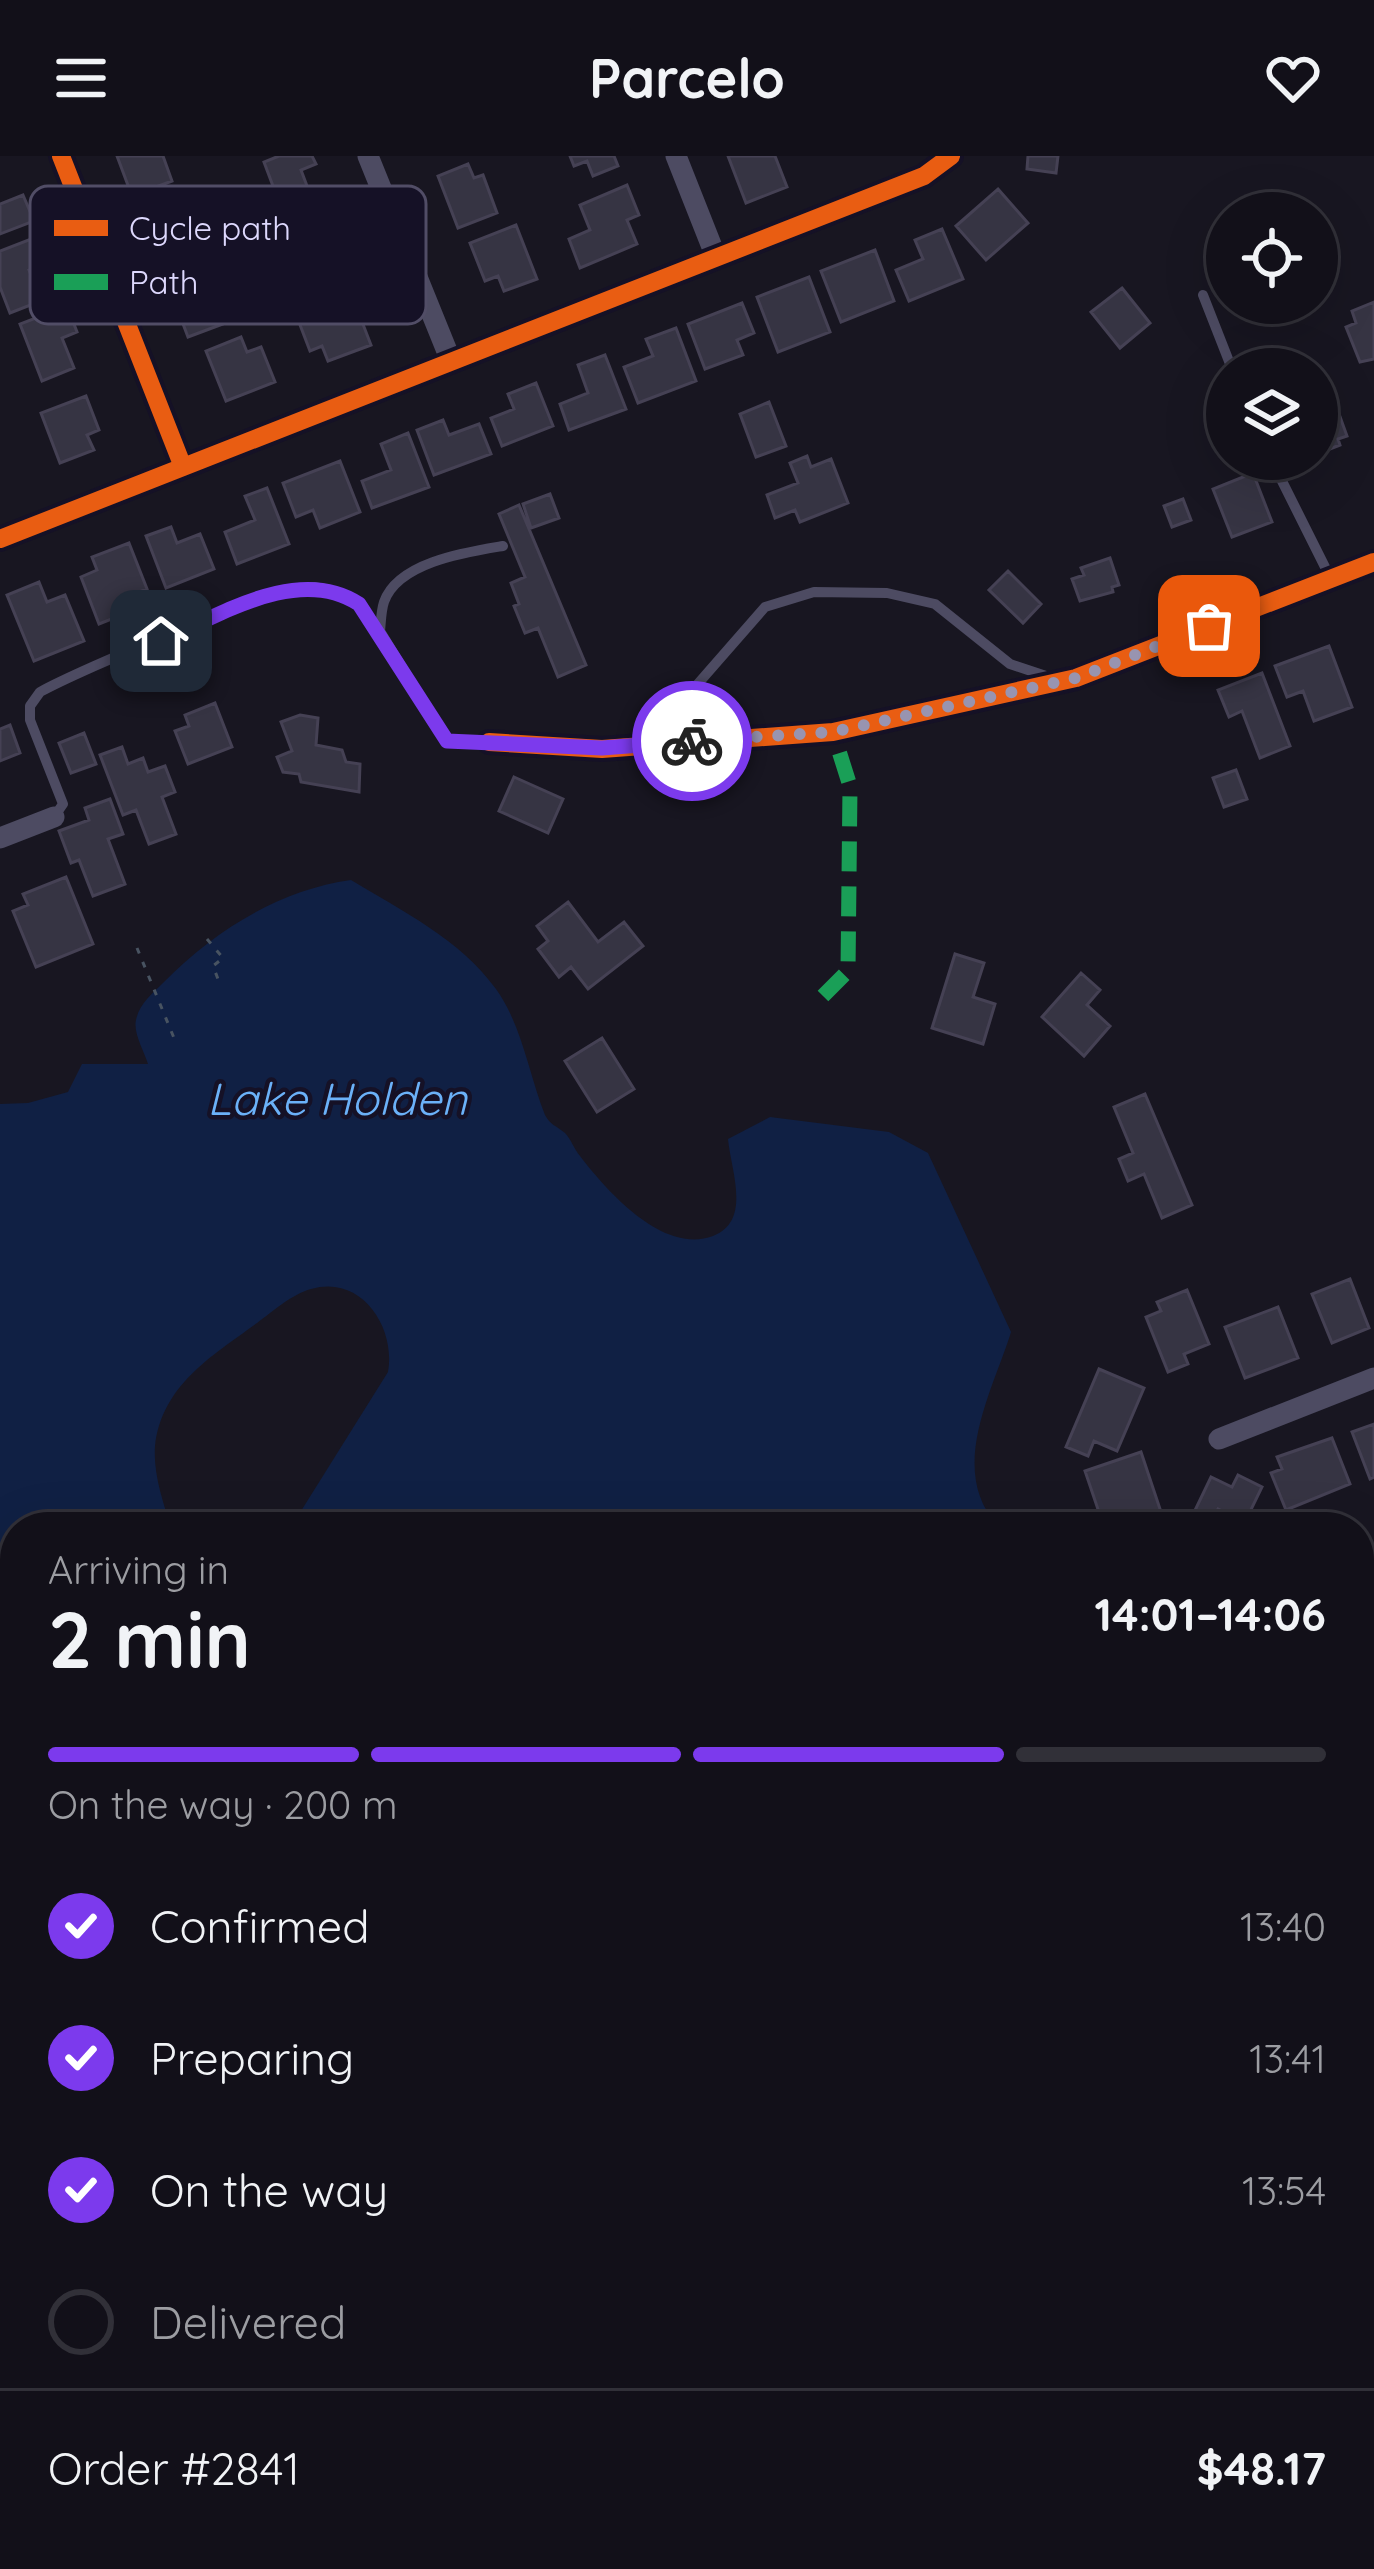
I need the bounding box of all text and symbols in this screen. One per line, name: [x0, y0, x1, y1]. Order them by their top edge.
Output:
text: Parcelo: [589, 44, 785, 112]
icon: menu: [48, 45, 114, 111]
icon: heart: [1260, 45, 1326, 111]
legend: [30, 186, 426, 324]
map controls: [1206, 192, 1338, 480]
button: locate: [1206, 192, 1338, 324]
text: Cycle path: [129, 207, 291, 248]
text: Path: [129, 261, 198, 302]
button: layers: [1206, 348, 1338, 480]
pin: [1158, 575, 1260, 677]
pin: [110, 590, 212, 692]
icon: bag: [1176, 593, 1242, 659]
icon: home: [128, 608, 194, 674]
courier: [632, 681, 752, 801]
icon: bike: [659, 708, 725, 774]
water label: Lake Holden: [207, 1070, 468, 1126]
text: Arriving in: [48, 1545, 229, 1594]
text: 14:01–14:06: [1094, 1586, 1326, 1642]
text: 2 min: [48, 1590, 251, 1688]
text: On the way · 200 m: [48, 1780, 398, 1829]
icon: check: [48, 1893, 114, 1959]
text: Confirmed: [150, 1898, 369, 1954]
text: 13:40: [1240, 1902, 1326, 1951]
icon: check: [48, 2025, 114, 2091]
text: Preparing: [150, 2030, 354, 2086]
text: 13:41: [1249, 2034, 1326, 2083]
icon: check: [48, 2157, 114, 2223]
text: On the way: [150, 2162, 388, 2218]
text: 13:54: [1242, 2166, 1326, 2215]
text: Delivered: [150, 2294, 346, 2350]
text: Order #2841: [48, 2440, 300, 2496]
text: $48.17: [1197, 2440, 1326, 2496]

